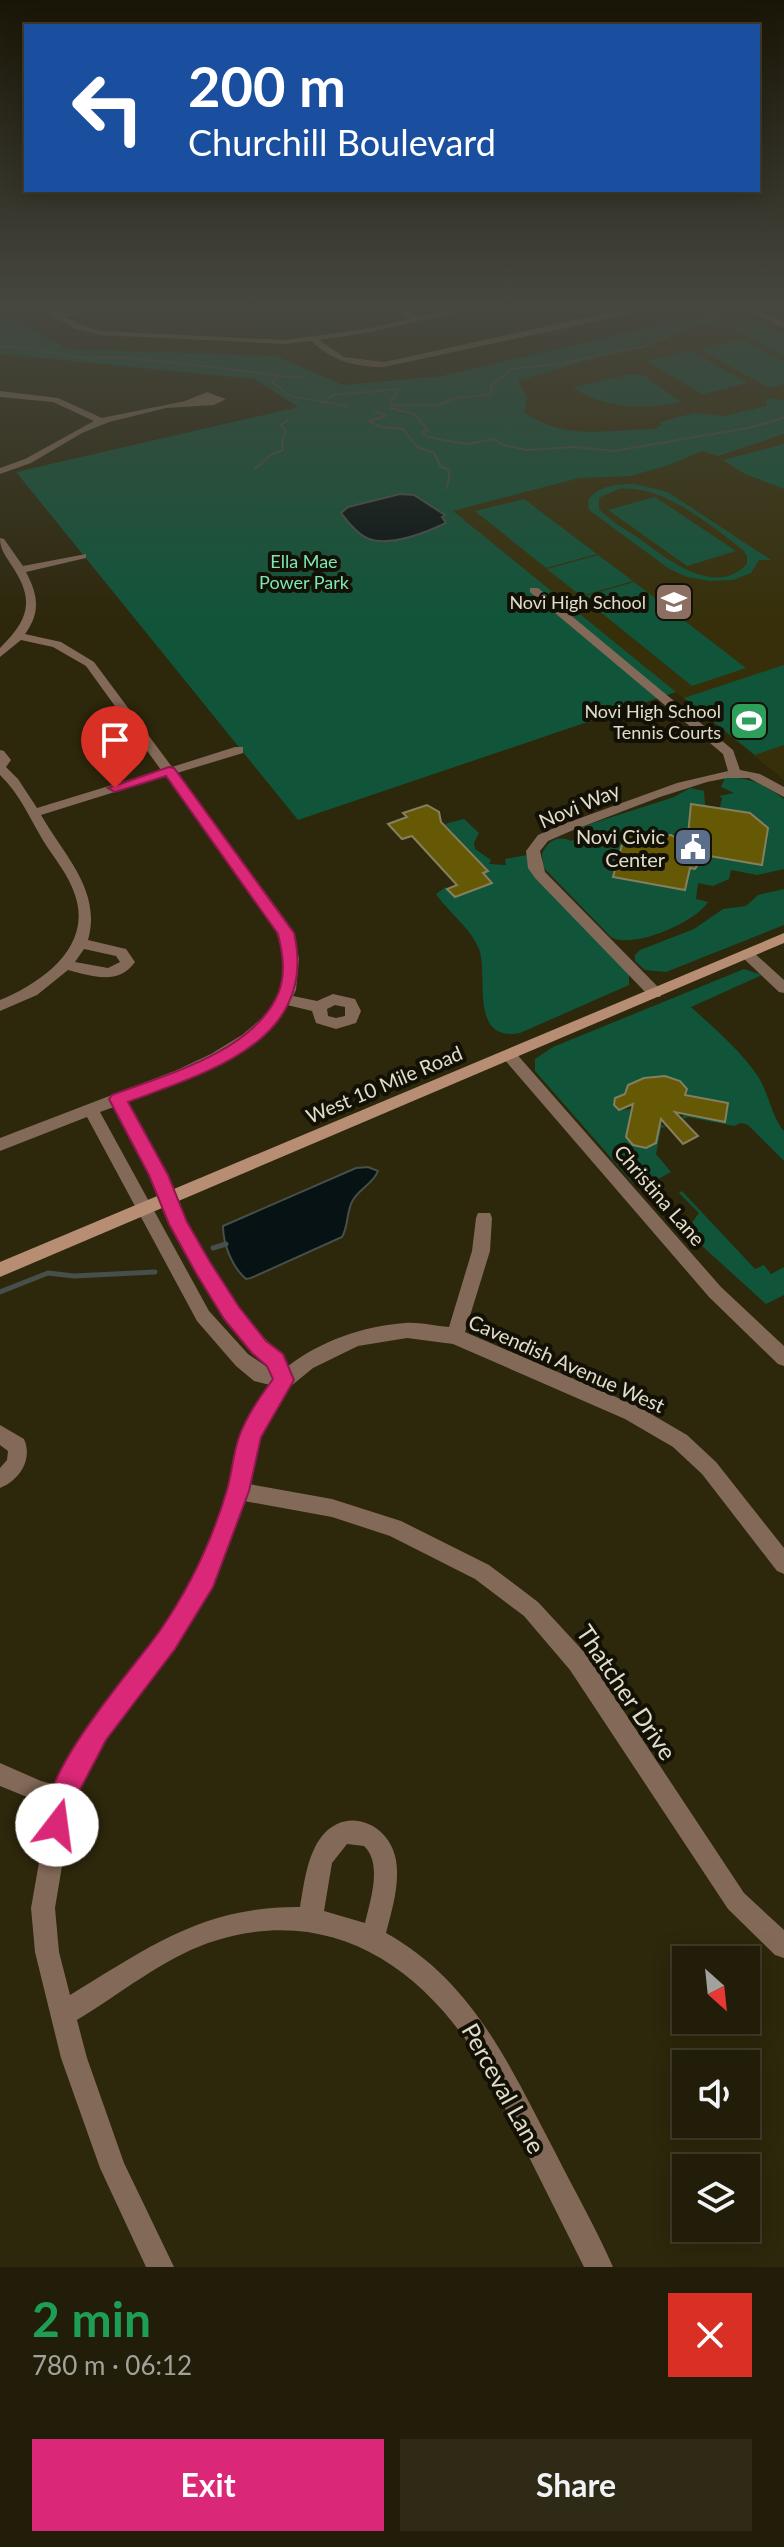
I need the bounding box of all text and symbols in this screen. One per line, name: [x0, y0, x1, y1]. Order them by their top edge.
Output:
text: 200 m: [188, 52, 346, 119]
icon: left: [56, 56, 160, 160]
text: Churchill Boulevard: [188, 120, 496, 164]
park label: Ella Mae Power Park: [259, 550, 350, 593]
school or university icon: Novi High School: [653, 581, 695, 623]
place label: Novi High School: [509, 591, 646, 613]
place label: Novi High School Tennis Courts: [584, 700, 721, 743]
sports icon: Novi High School Tennis Courts: [728, 700, 770, 742]
pin: [81, 706, 149, 788]
icon: arrive: [93, 718, 137, 762]
street label: Novi Way: [535, 777, 624, 833]
place label: Novi Civic Center: [576, 824, 666, 871]
public building icon: Novi Civic Center: [672, 826, 714, 868]
street label: West 10 Mile Road: [302, 1040, 466, 1128]
street label: Christina Lane: [610, 1140, 710, 1250]
street label: Cavendish Avenue West: [465, 1309, 669, 1417]
street label: Thatcher Drive: [571, 1619, 683, 1765]
position arrow: [15, 1783, 99, 1867]
north arrow: [672, 1946, 760, 2034]
map controls: [672, 1946, 760, 2242]
street label: Perceval Lane: [456, 2018, 552, 2158]
button: sound: [672, 2050, 760, 2138]
button: layers: [672, 2154, 760, 2242]
text: 2 min: [32, 2290, 151, 2347]
button: close: [668, 2293, 752, 2377]
text: 780 m · 06:12: [32, 2349, 192, 2381]
button: Exit: [32, 2439, 384, 2531]
button: Share: [400, 2439, 752, 2531]

